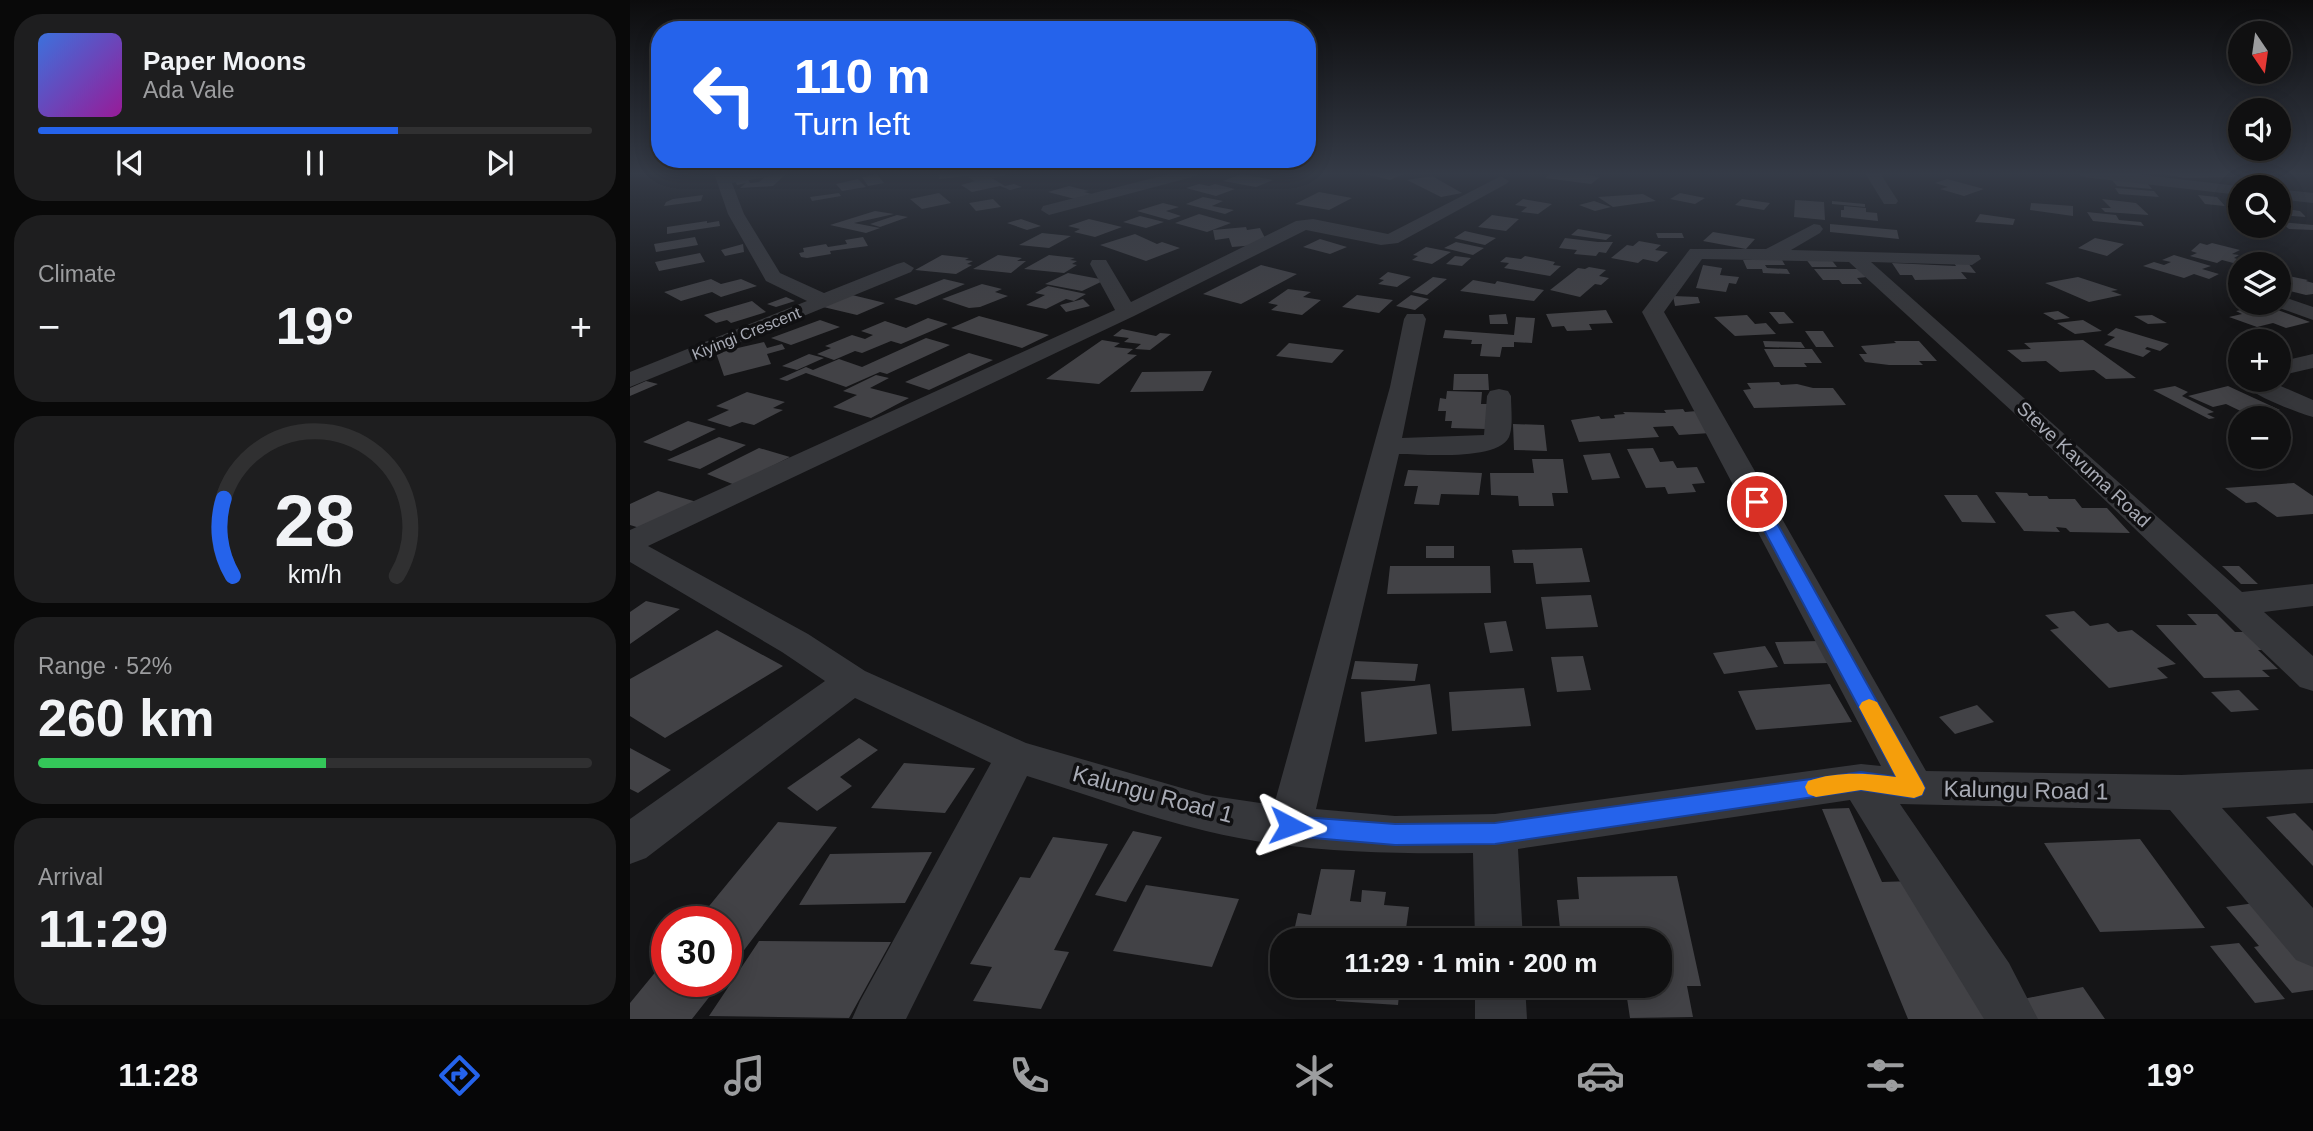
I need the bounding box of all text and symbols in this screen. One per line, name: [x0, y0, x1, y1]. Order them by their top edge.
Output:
north arrow: [2228, 21, 2291, 84]
map controls: [2228, 21, 2291, 469]
text: Paper Moons: [143, 46, 306, 76]
icon: left: [679, 49, 770, 140]
text: 110 m: [794, 49, 930, 103]
text: Ada Vale: [143, 77, 235, 103]
button: sound: [2228, 98, 2291, 161]
text: Turn left: [794, 106, 910, 142]
icon: previous: [111, 144, 149, 182]
icon: pause: [296, 144, 334, 182]
icon: next: [481, 144, 519, 182]
button: search: [2228, 175, 2291, 238]
button: layers: [2228, 252, 2291, 315]
text: Climate: [38, 261, 116, 287]
text: 19°: [276, 297, 354, 355]
street label: Kiyingi Crescent: [689, 304, 803, 363]
text: −: [38, 306, 60, 348]
text: +: [570, 306, 592, 348]
button: +: [2228, 329, 2291, 392]
street label: Steve Kavuma Road: [2013, 397, 2155, 531]
button: −: [2228, 406, 2291, 469]
pin: [1727, 472, 1787, 532]
text: 28: [275, 480, 355, 561]
icon: arrive: [1738, 483, 1776, 521]
text: km/h: [288, 559, 342, 587]
text: Range · 52%: [38, 653, 172, 679]
text: 260 km: [38, 689, 214, 747]
street label: Kalungu Road 1: [1070, 760, 1236, 828]
street label: Kalungu Road 1: [1943, 776, 2109, 804]
position arrow: [1253, 789, 1327, 863]
text: Arrival: [38, 864, 103, 890]
text: 11:29: [38, 900, 168, 958]
speed limit sign: 30: [651, 906, 742, 997]
text: 11:29 · 1 min · 200 m: [1345, 948, 1597, 978]
icon: directions: [435, 1051, 484, 1100]
icon: music: [720, 1051, 769, 1100]
icon: phone: [1005, 1051, 1054, 1100]
icon: climate: [1290, 1051, 1339, 1100]
icon: car: [1576, 1051, 1625, 1100]
icon: filters: [1861, 1051, 1910, 1100]
text: 11:28: [118, 1057, 198, 1093]
text: 19°: [2146, 1057, 2195, 1093]

